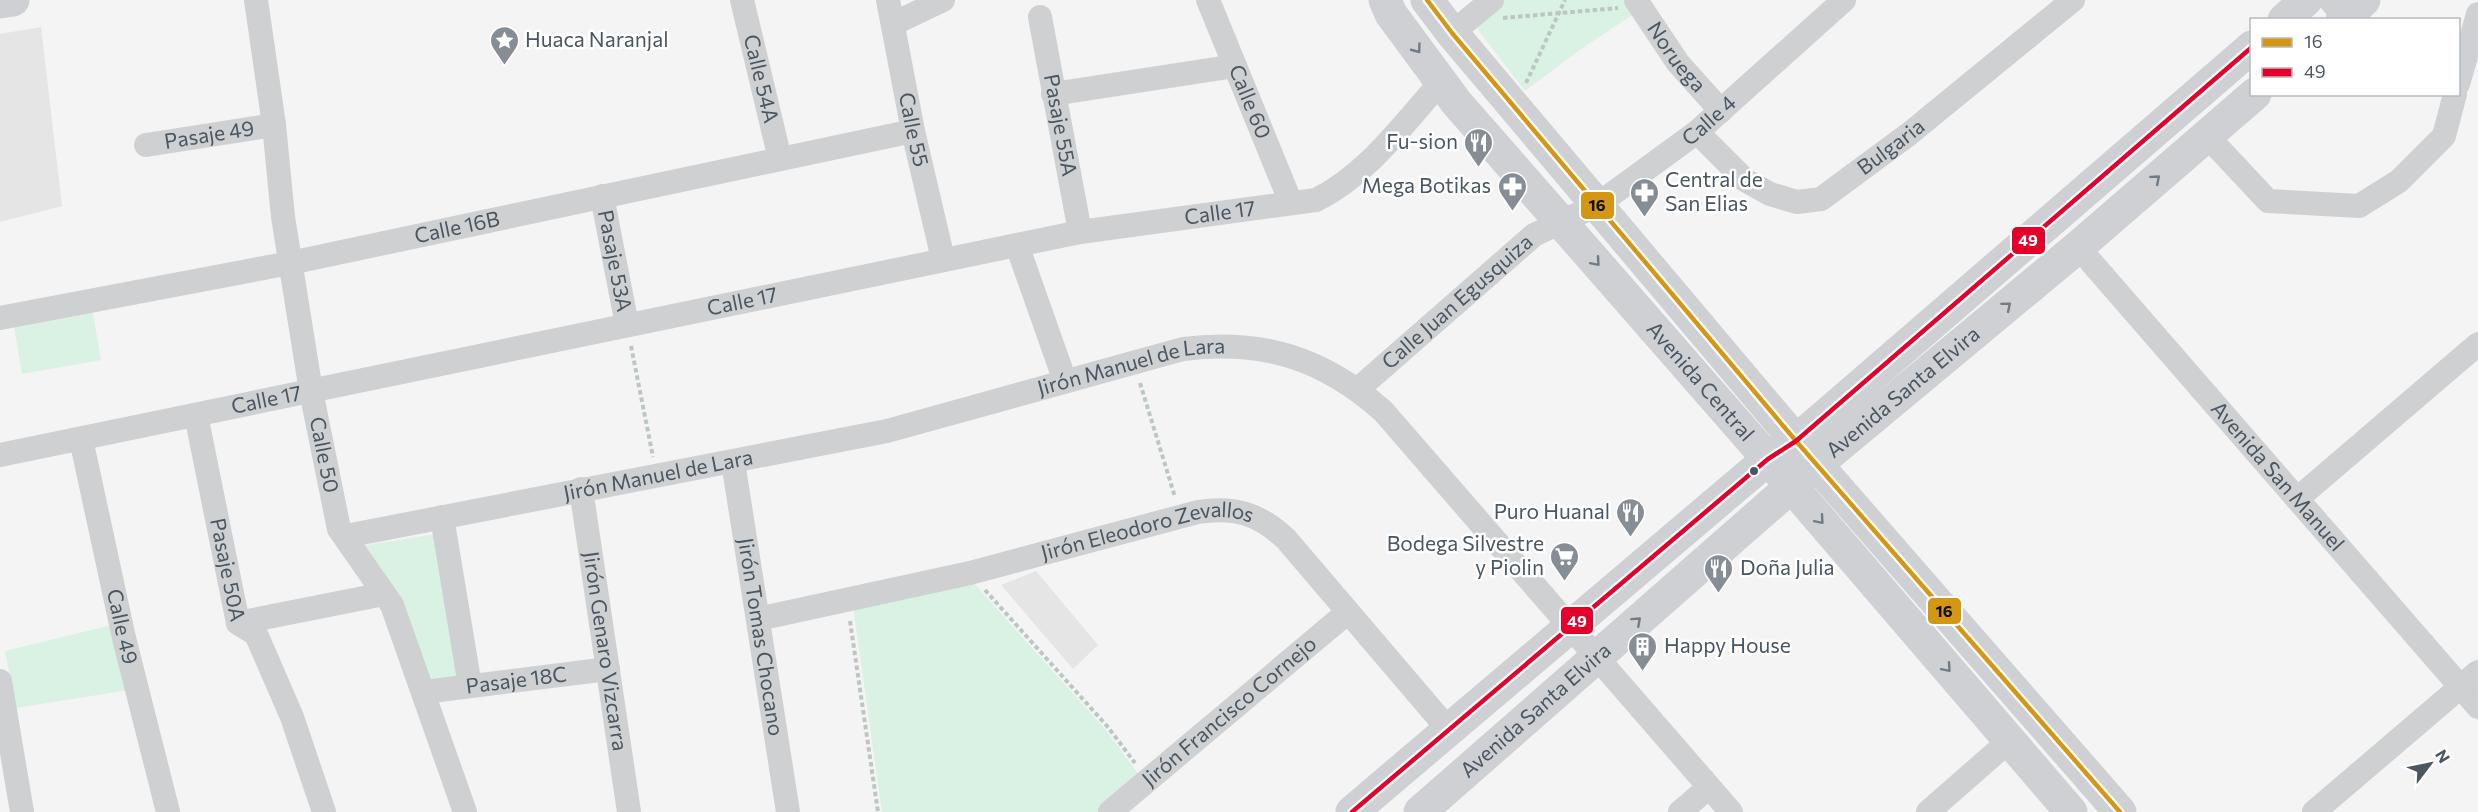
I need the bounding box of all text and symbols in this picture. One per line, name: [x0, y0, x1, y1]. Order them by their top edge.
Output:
street label: Noruega: [1643, 16, 1712, 97]
legend: [2250, 18, 2460, 96]
place icon: Huaca Naranjal: [488, 24, 520, 66]
place label: Huaca Naranjal: [525, 26, 669, 51]
text: 16: [2304, 30, 2323, 52]
street label: Calle 54A: [740, 32, 785, 125]
one-way arrow: [1409, 42, 1420, 53]
text: 49: [2304, 60, 2326, 82]
street label: Calle 60: [1225, 61, 1277, 142]
street label: Pasaje 55A: [1040, 72, 1083, 178]
street label: Calle 4: [1676, 89, 1741, 150]
street label: Calle 55: [895, 90, 935, 169]
street label: Bulgaria: [1852, 113, 1929, 179]
street label: Pasaje 49: [162, 114, 256, 153]
restaurant icon: Fu-sion: [1463, 126, 1495, 168]
place label: Fu-sion: [1386, 128, 1458, 153]
place label: Central de San Elias: [1665, 166, 1763, 215]
pharmacy icon: Mega Botikas: [1496, 170, 1528, 212]
place label: Mega Botikas: [1362, 172, 1491, 197]
pharmacy icon: Central de San Elias: [1628, 176, 1660, 218]
one-way arrow: [2149, 176, 2160, 187]
line badge: 16: [1580, 191, 1615, 220]
street label: Calle 17: [1183, 194, 1257, 229]
text: 16: [1588, 195, 1606, 214]
street label: Calle 16B: [412, 205, 502, 247]
street label: Pasaje 53A: [594, 207, 638, 314]
line badge: 49: [2011, 226, 2046, 255]
street label: Calle Juan Egusquiza: [1376, 228, 1537, 374]
text: 49: [2018, 230, 2038, 249]
one-way arrow: [1589, 255, 1600, 266]
street label: Calle 17: [705, 281, 779, 320]
one-way arrow: [2000, 302, 2011, 313]
street label: Avenida Central: [1643, 316, 1760, 446]
street label: Avenida Santa Elvira: [1820, 320, 1984, 462]
street label: Jirón Manuel de Lara: [1034, 332, 1225, 400]
street label: Calle 17: [229, 379, 303, 418]
street label: Avenida San Manuel: [2207, 395, 2350, 555]
street label: Calle 50: [306, 414, 345, 495]
street label: Jirón Manuel de Lara: [561, 443, 755, 505]
unlabelled marker: [1748, 465, 1760, 477]
street label: Jirón Eleodoro Zevallos: [1038, 496, 1258, 564]
restaurant icon: Puro Huanal: [1615, 496, 1647, 538]
place label: Puro Huanal: [1494, 498, 1610, 523]
one-way arrow: [1812, 513, 1823, 524]
street label: Pasaje 50A: [206, 516, 251, 624]
place label: Bodega Silvestre y Piolin: [1387, 530, 1544, 579]
street label: Jirón Tomas Chocano: [734, 536, 790, 738]
supermarket icon: Bodega Silvestre y Piolin: [1549, 540, 1581, 582]
street label: Jirón Genaro Vizcarra: [579, 549, 634, 753]
restaurant icon: Doña Julia: [1703, 552, 1735, 594]
place label: Doña Julia: [1740, 554, 1835, 579]
street label: Calle 49: [103, 586, 144, 667]
line badge: 16: [1927, 597, 1962, 625]
text: 16: [1935, 601, 1953, 620]
line badge: 49: [1560, 606, 1594, 635]
text: 49: [1567, 611, 1587, 630]
one-way arrow: [1631, 617, 1641, 628]
street label: Jirón Francisco Cornejo: [1136, 630, 1321, 791]
building icon: Happy House: [1627, 630, 1659, 672]
place label: Happy House: [1664, 632, 1791, 657]
street label: Avenida Santa Elvira: [1454, 637, 1615, 782]
street label: Pasaje 18C: [464, 660, 568, 698]
one-way arrow: [1939, 661, 1950, 672]
north arrow: [2400, 734, 2460, 794]
text: N: [2432, 746, 2454, 766]

